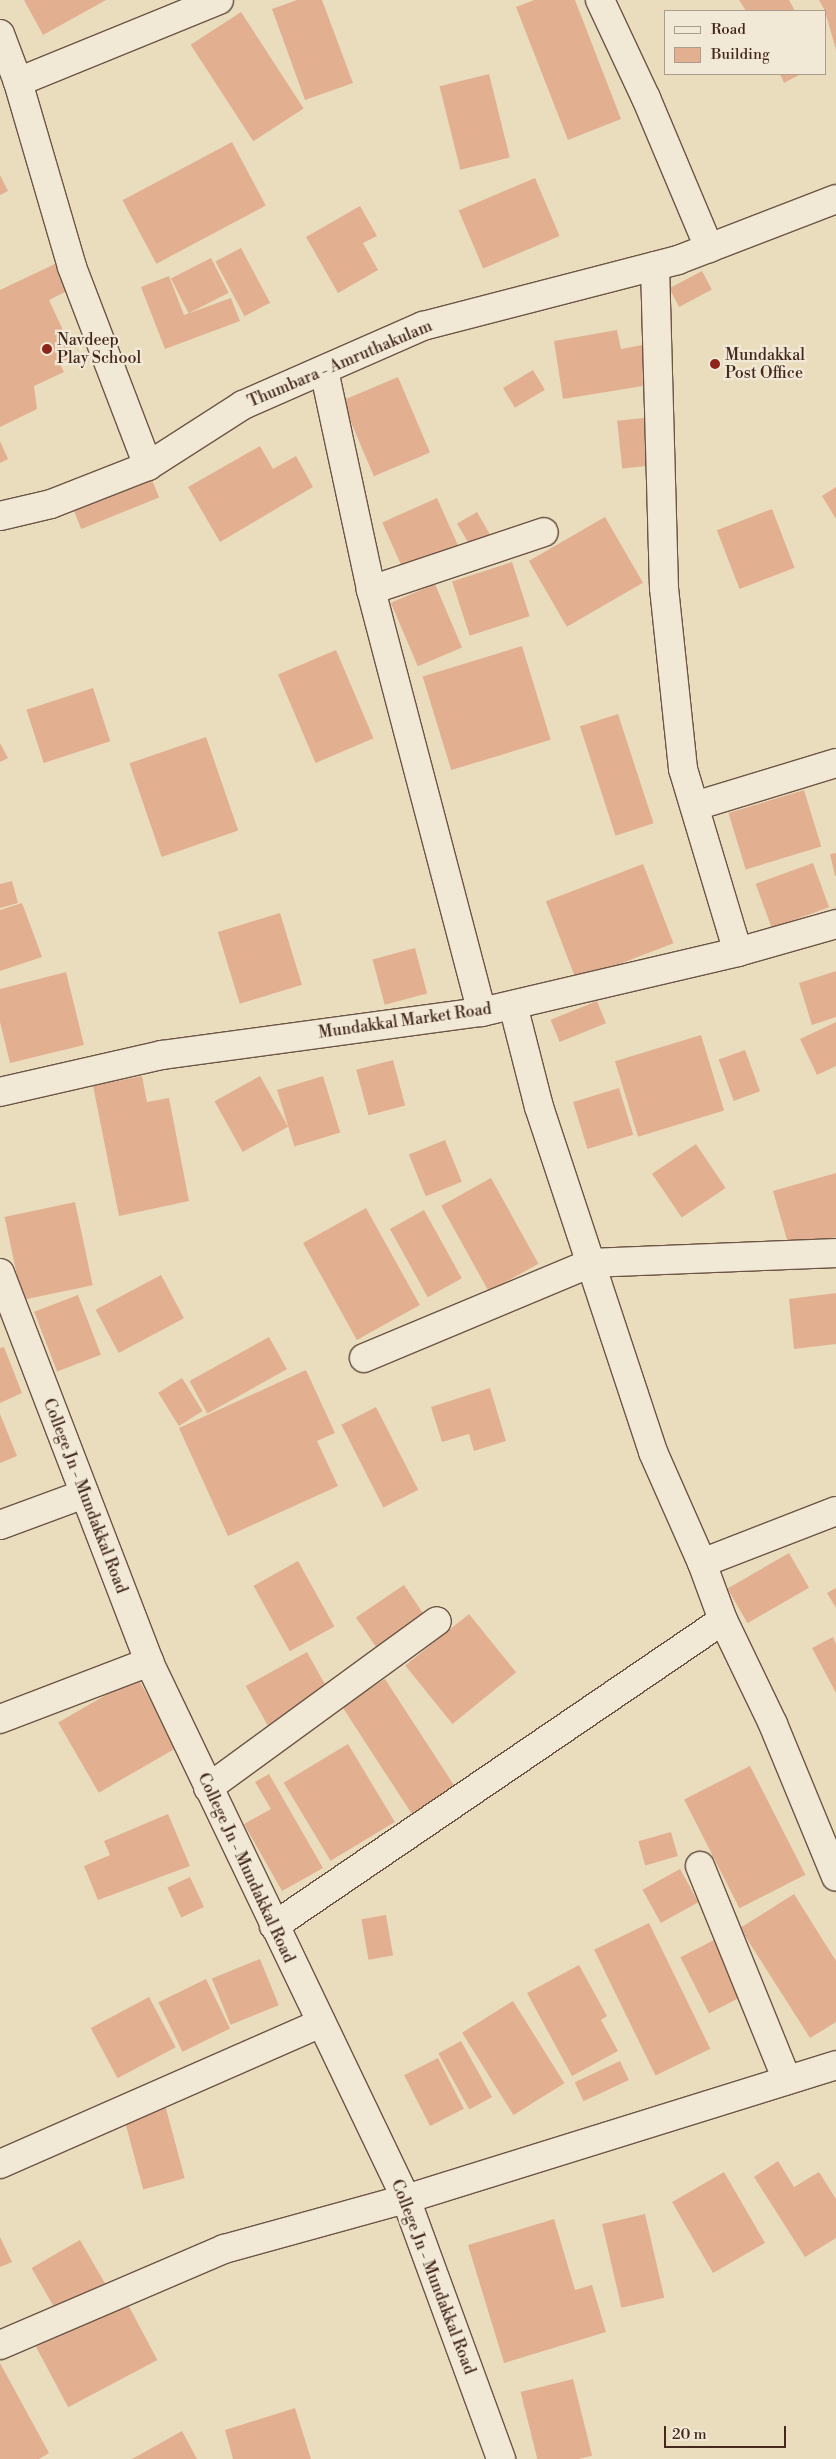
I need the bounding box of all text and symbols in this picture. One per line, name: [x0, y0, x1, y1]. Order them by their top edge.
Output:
legend: [664, 10, 826, 75]
text: Road: [711, 20, 746, 39]
text: Building: [711, 45, 770, 64]
street label: Thumbara - Amruthakulam: [245, 316, 435, 412]
place label: Navdeep Play School: [57, 330, 141, 368]
marker: Navdeep Play School: [41, 343, 53, 355]
place label: Mundakkal Post Office: [725, 345, 805, 383]
marker: Mundakkal Post Office: [709, 358, 721, 370]
street label: Mundakkal Market Road: [317, 999, 493, 1043]
street label: College Jn - Mundakkal Road: [39, 1396, 131, 1596]
street label: College Jn - Mundakkal Road: [194, 1770, 298, 1966]
street label: College Jn - Mundakkal Road: [387, 2177, 479, 2377]
scale bar: [666, 2416, 788, 2448]
text: 20 m: [672, 2425, 707, 2444]

